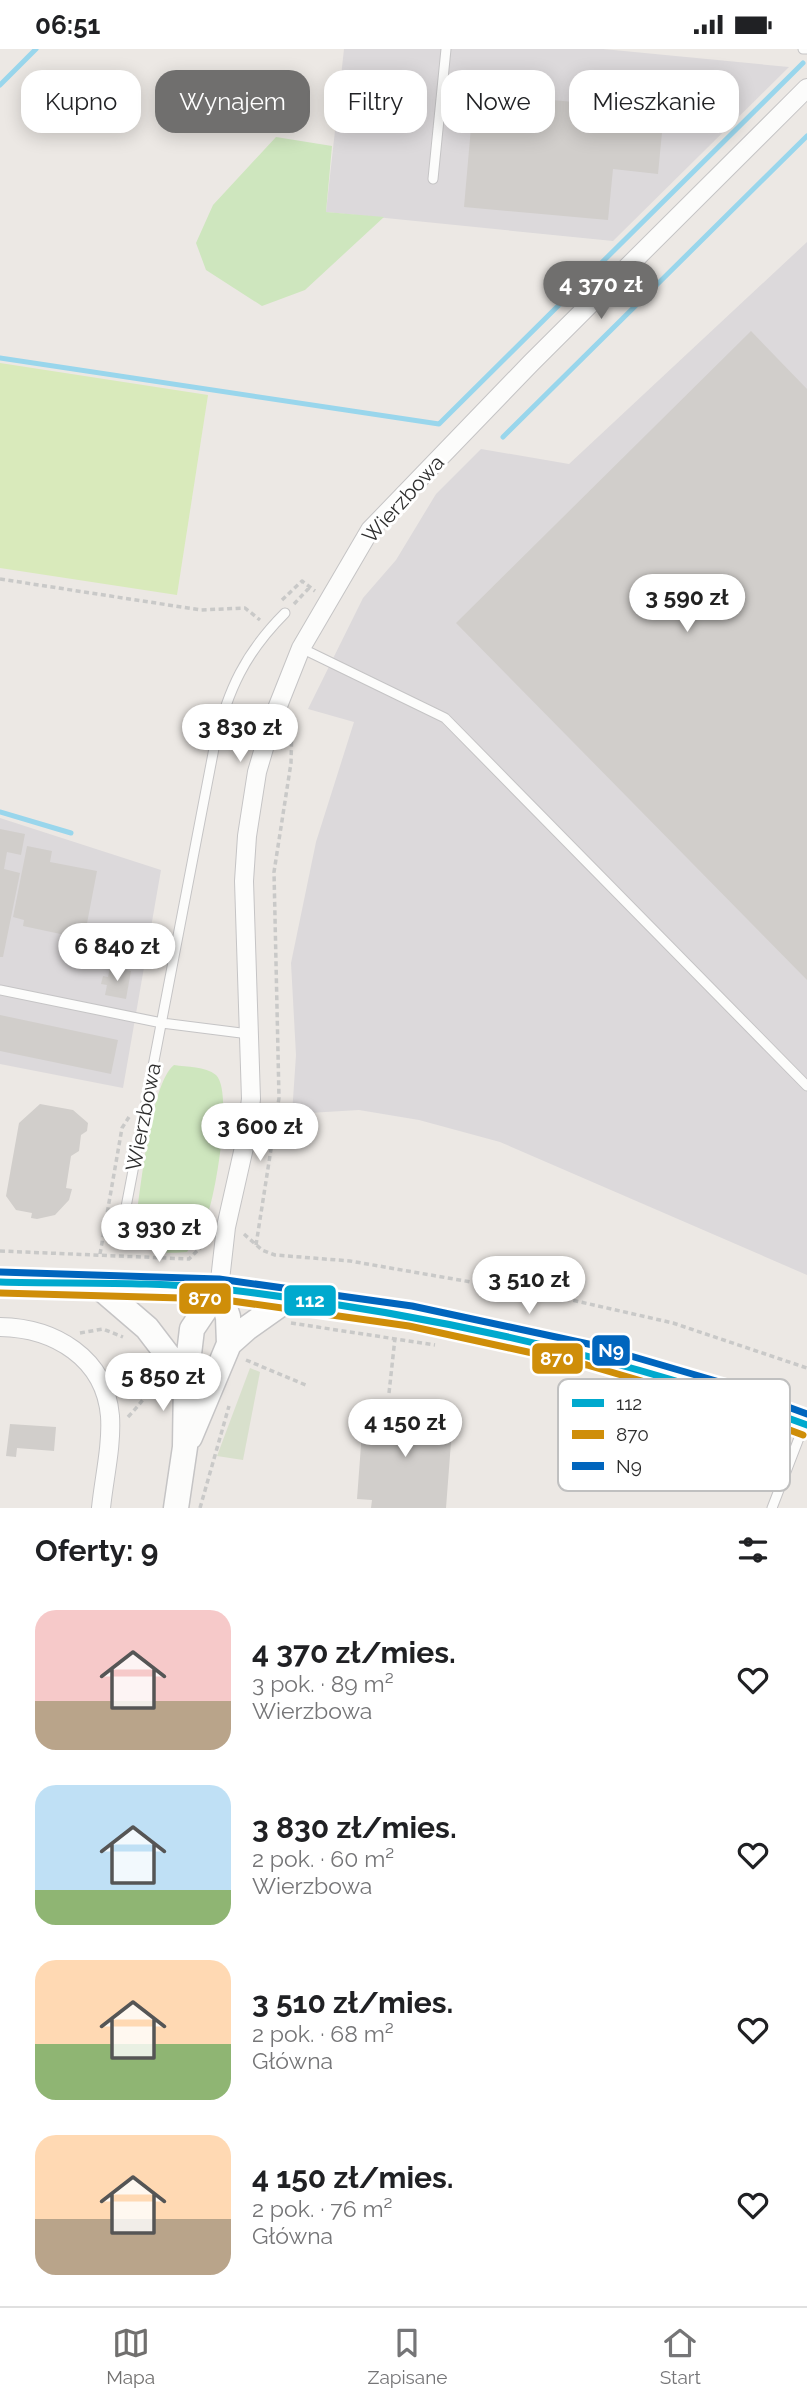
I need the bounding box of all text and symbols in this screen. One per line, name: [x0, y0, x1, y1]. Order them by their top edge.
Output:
text: 06:51: [35, 10, 100, 40]
chip: Kupno: [21, 70, 141, 133]
chip: Wynajem: [155, 70, 310, 133]
chip: Filtry: [324, 70, 427, 133]
chip: Nowe: [441, 70, 555, 133]
chip: Mieszkanie: [569, 70, 739, 133]
pin: 4 370 zł: [529, 261, 673, 321]
text: 4 370 zł: [559, 270, 643, 297]
street label: Wierzbowa: [357, 450, 449, 548]
pin: 3 590 zł: [615, 575, 759, 634]
text: 3 590 zł: [645, 583, 729, 610]
pin: 3 830 zł: [168, 705, 312, 764]
text: 3 830 zł: [198, 713, 282, 740]
pin: 6 840 zł: [45, 923, 189, 983]
text: 6 840 zł: [74, 932, 160, 959]
street label: Wierzbowa: [120, 1061, 166, 1173]
pin: 3 600 zł: [188, 1103, 332, 1163]
text: 3 600 zł: [217, 1112, 303, 1139]
pin: 3 930 zł: [87, 1205, 231, 1264]
text: 3 930 zł: [117, 1213, 201, 1240]
pin: 3 510 zł: [457, 1257, 601, 1316]
text: 3 510 zł: [488, 1265, 570, 1292]
line badge: 870: [178, 1282, 232, 1315]
line badge: 112: [283, 1284, 337, 1317]
text: 870: [188, 1287, 222, 1309]
text: 112: [295, 1289, 325, 1311]
line badge: N9: [591, 1334, 631, 1367]
text: N9: [598, 1339, 624, 1361]
line badge: 870: [531, 1342, 584, 1375]
text: 870: [540, 1347, 574, 1369]
pin: 5 850 zł: [91, 1353, 235, 1413]
text: 5 850 zł: [121, 1362, 205, 1389]
legend: [558, 1379, 790, 1491]
text: 112: [616, 1392, 642, 1414]
pin: 4 150 zł: [333, 1399, 477, 1459]
text: 4 150 zł: [364, 1408, 446, 1435]
text: 870: [616, 1423, 649, 1445]
text: N9: [616, 1455, 642, 1477]
icon: filters: [734, 1531, 772, 1569]
text: Oferty: 9: [35, 1533, 158, 1568]
text: 4 370 zł/mies.: [252, 1635, 456, 1670]
icon: home: [91, 1638, 175, 1722]
icon: heart: [734, 1661, 772, 1699]
text: 3 pok. · 89 m²: [252, 1670, 394, 1697]
text: Wierzbowa: [252, 1697, 372, 1724]
text: 3 830 zł/mies.: [252, 1810, 457, 1845]
icon: home: [91, 1813, 175, 1897]
icon: heart: [734, 1836, 772, 1874]
text: 2 pok. · 60 m²: [252, 1845, 394, 1872]
text: Wierzbowa: [252, 1872, 372, 1899]
text: 3 510 zł/mies.: [252, 1985, 453, 2020]
icon: home: [91, 1988, 175, 2072]
icon: heart: [734, 2011, 772, 2049]
text: 2 pok. · 68 m²: [252, 2020, 394, 2047]
text: Główna: [252, 2047, 333, 2074]
text: 4 150 zł/mies.: [252, 2160, 454, 2195]
icon: home: [91, 2163, 175, 2247]
icon: heart: [734, 2186, 772, 2224]
text: 2 pok. · 76 m²: [252, 2195, 392, 2222]
text: Główna: [252, 2222, 333, 2249]
tab: Mapa: [106, 2324, 155, 2388]
tab: Zapisane: [367, 2324, 447, 2388]
tab: Start: [660, 2324, 701, 2388]

